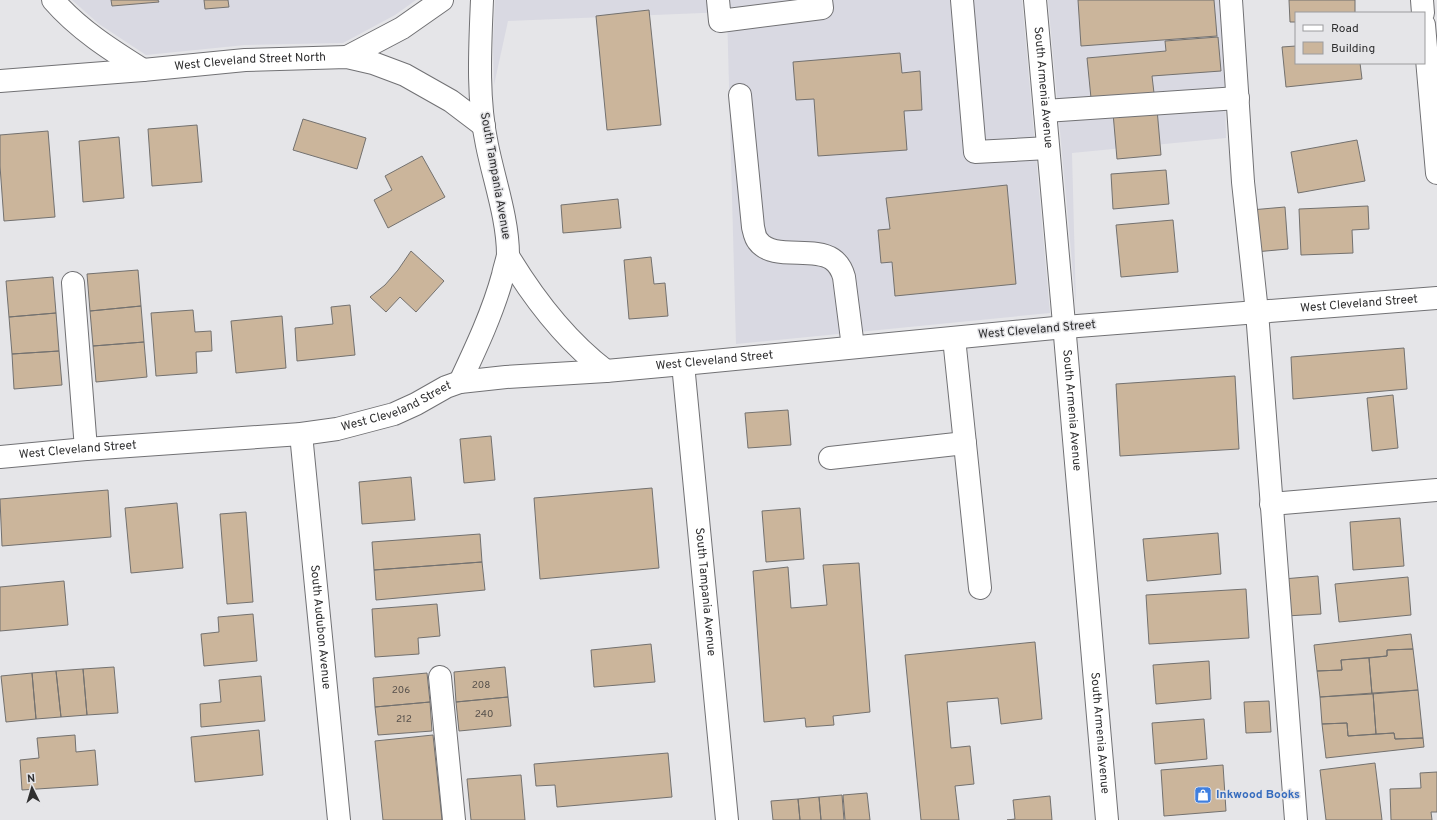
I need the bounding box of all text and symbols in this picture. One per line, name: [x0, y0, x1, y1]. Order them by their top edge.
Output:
legend: [1295, 12, 1425, 64]
text: Road: [1331, 21, 1359, 37]
street label: South Armenia Avenue: [1029, 26, 1056, 149]
text: Building: [1331, 41, 1375, 57]
street label: West Cleveland Street North: [174, 50, 326, 75]
street label: South Tampania Avenue: [476, 111, 514, 241]
street label: West Cleveland Street: [1300, 292, 1419, 317]
street label: West Cleveland Street: [978, 317, 1096, 343]
street label: West Cleveland Street: [655, 347, 774, 374]
street label: South Armenia Avenue: [1058, 349, 1085, 472]
street label: West Cleveland Street: [340, 378, 454, 436]
street label: West Cleveland Street: [18, 437, 137, 463]
street label: South Tampania Avenue: [691, 527, 719, 657]
street label: South Audubon Avenue: [306, 564, 334, 690]
street label: South Armenia Avenue: [1086, 672, 1113, 795]
house number: 208: [472, 679, 490, 692]
house number: 206: [392, 684, 410, 697]
house number: 240: [475, 708, 493, 721]
house number: 212: [396, 713, 412, 726]
north arrow: [12, 768, 52, 808]
text: N: [27, 772, 36, 786]
shop icon: Inkwood Books: [1193, 785, 1213, 805]
place label: Inkwood Books: [1216, 787, 1300, 803]

